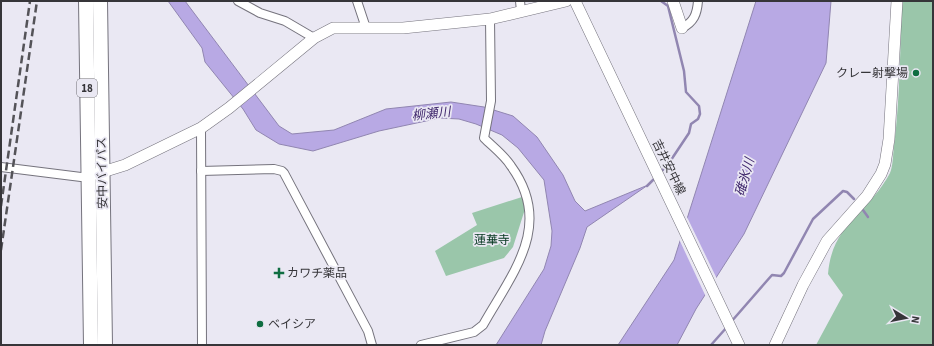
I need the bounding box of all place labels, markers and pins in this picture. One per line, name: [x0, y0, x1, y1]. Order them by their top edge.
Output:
place label: クレー射撃場: [836, 65, 908, 82]
marker: クレー射撃場: [911, 68, 921, 78]
place label: カワチ薬品: [287, 265, 347, 282]
marker: カワチ薬品: [274, 268, 284, 278]
place label: ベイシア: [268, 316, 316, 333]
marker: ベイシア: [255, 319, 265, 329]

